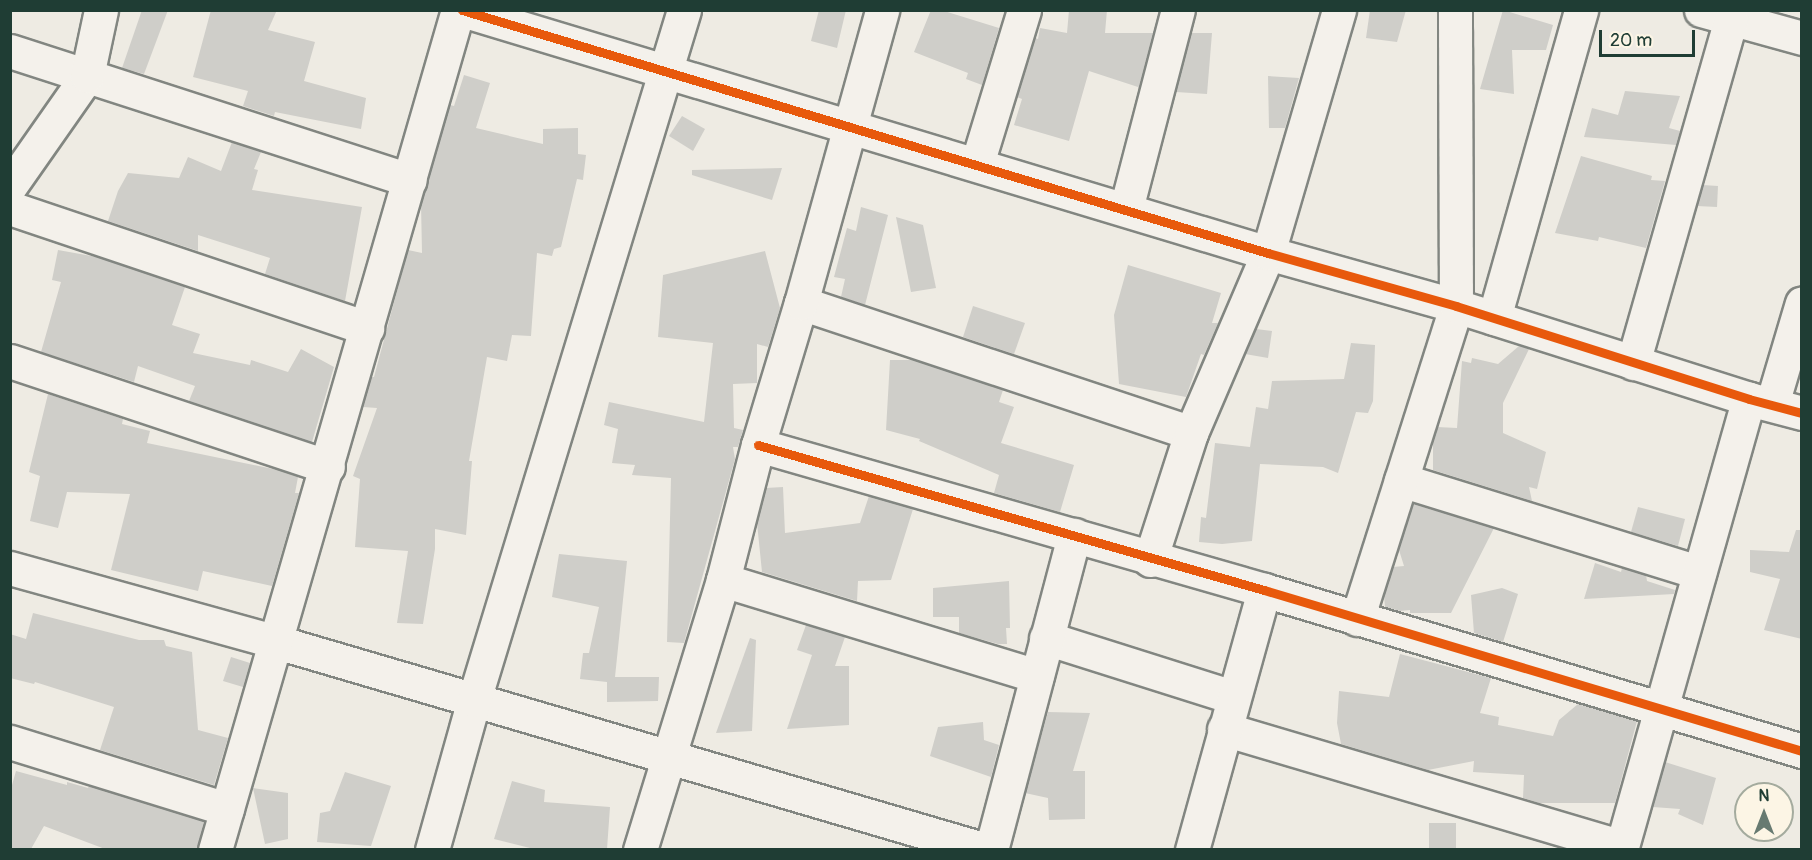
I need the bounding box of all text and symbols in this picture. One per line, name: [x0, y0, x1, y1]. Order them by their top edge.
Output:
scale bar: [1602, 18, 1698, 56]
text: 20 m: [1610, 29, 1652, 52]
north arrow: [1734, 782, 1794, 842]
text: N: [1759, 786, 1769, 806]

